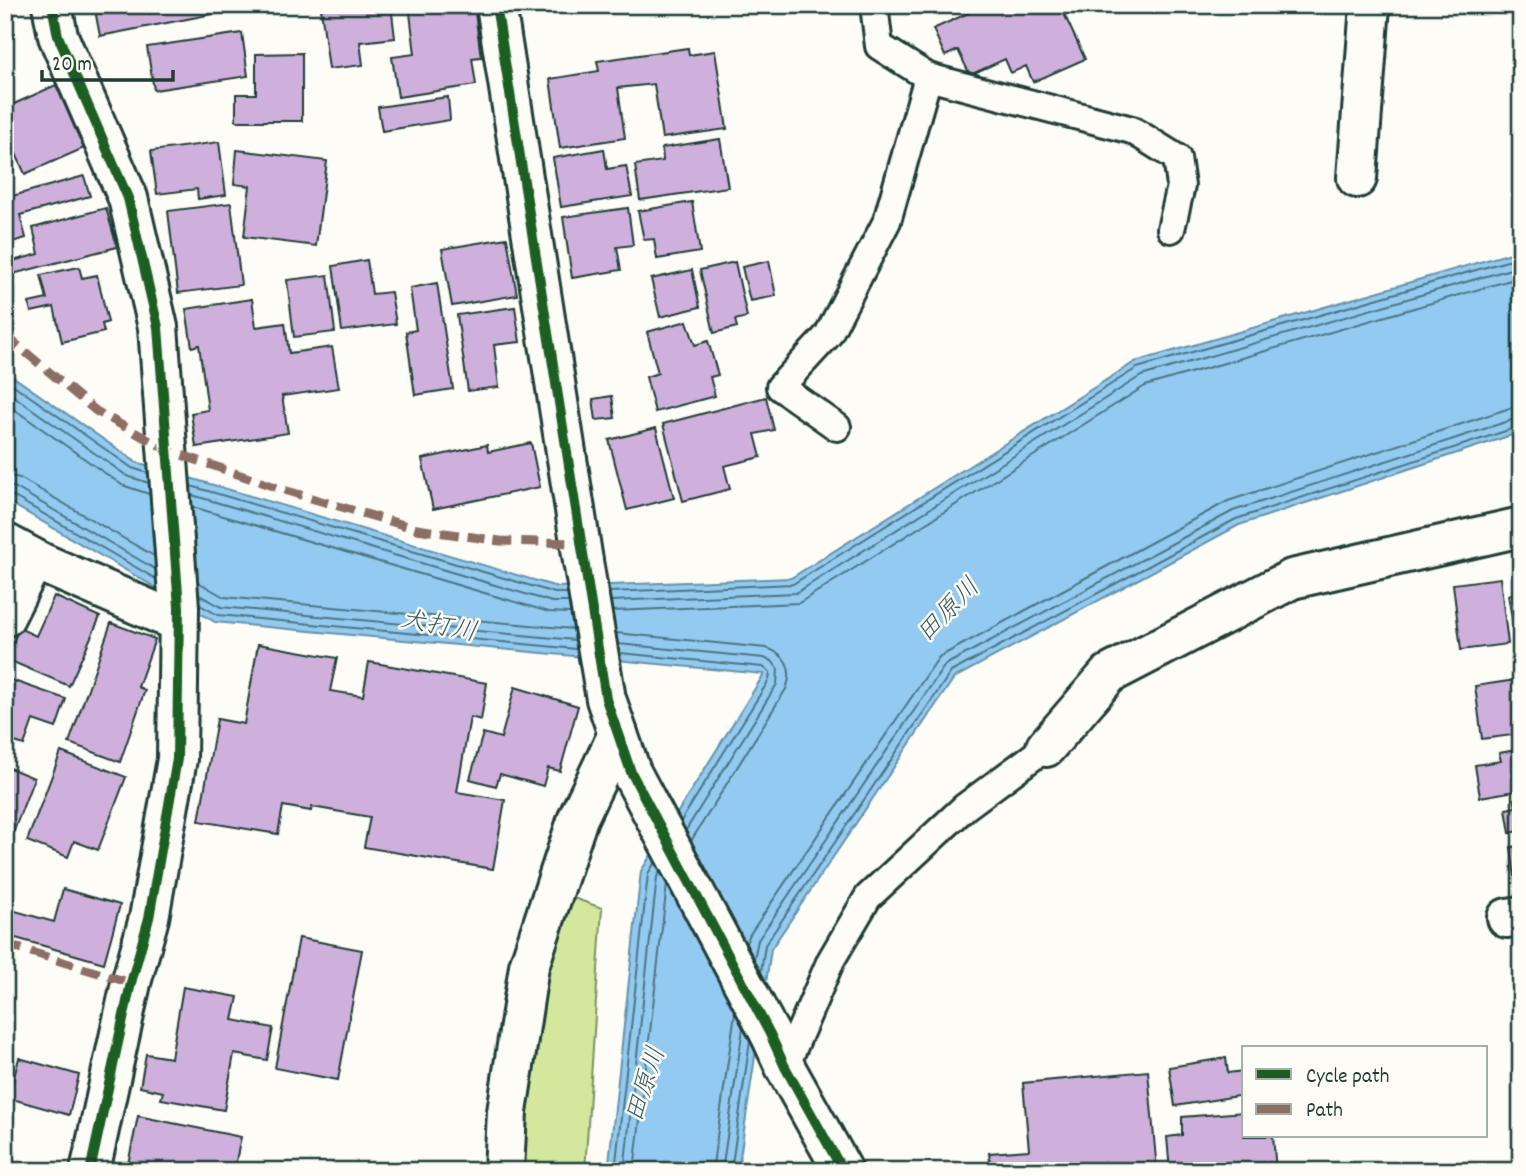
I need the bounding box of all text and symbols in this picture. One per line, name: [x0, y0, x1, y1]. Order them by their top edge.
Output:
scale bar: [42, 38, 173, 82]
text: 20 m: [52, 51, 92, 81]
water label: 田原川: [909, 571, 990, 652]
water label: 犬打川: [397, 602, 480, 653]
water label: 田原川: [618, 1042, 677, 1128]
legend: [1242, 1046, 1488, 1138]
text: Cycle path: [1306, 1063, 1389, 1093]
text: Path: [1306, 1097, 1343, 1127]

